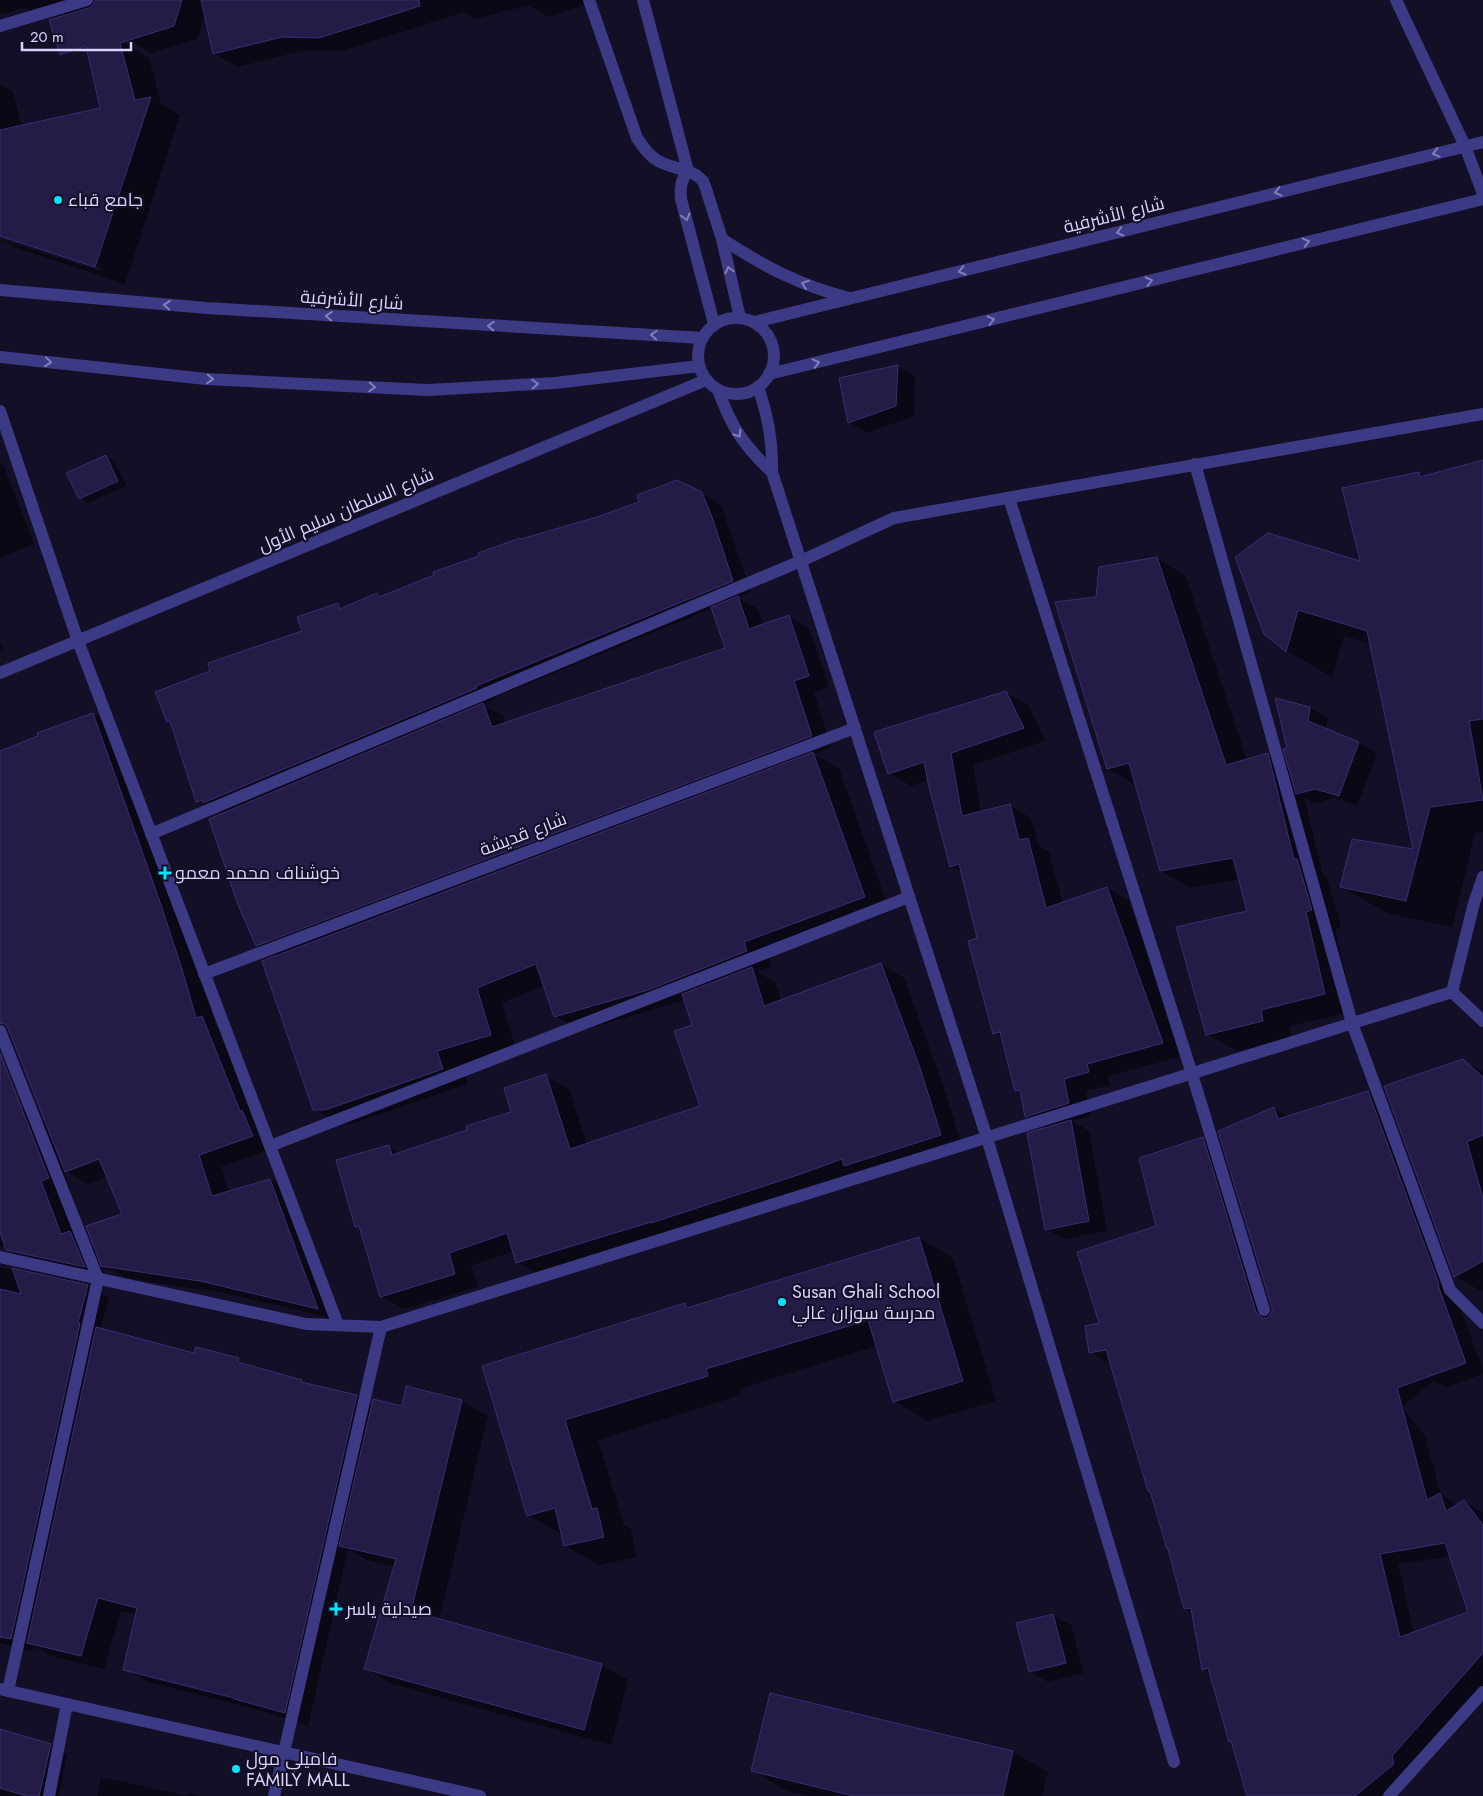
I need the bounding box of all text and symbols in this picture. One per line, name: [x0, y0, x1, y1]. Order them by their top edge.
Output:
scale bar: [22, 20, 131, 52]
text: 20 m: [30, 26, 64, 48]
one-way arrow: [1431, 147, 1440, 158]
one-way arrow: [1273, 186, 1282, 197]
place label: جامع قباء: [68, 187, 143, 213]
street label: شارع الأشرفية: [1061, 190, 1167, 240]
marker: جامع قباء: [52, 194, 64, 206]
one-way arrow: [680, 213, 691, 222]
one-way arrow: [1117, 226, 1125, 236]
one-way arrow: [1302, 237, 1311, 248]
one-way arrow: [958, 265, 967, 276]
one-way arrow: [724, 266, 735, 275]
one-way arrow: [1144, 276, 1153, 287]
one-way arrow: [801, 280, 809, 290]
street label: شارع الأشرفية: [300, 283, 404, 317]
one-way arrow: [163, 300, 171, 311]
one-way arrow: [325, 311, 333, 322]
one-way arrow: [986, 315, 995, 326]
one-way arrow: [487, 320, 495, 331]
one-way arrow: [649, 329, 657, 340]
one-way arrow: [45, 357, 53, 368]
one-way arrow: [811, 358, 820, 369]
one-way arrow: [206, 373, 214, 384]
one-way arrow: [531, 379, 539, 390]
one-way arrow: [369, 382, 377, 393]
one-way arrow: [732, 428, 741, 437]
street label: شارع السلطان سليم الأول: [254, 461, 438, 559]
street label: شارع قديشة: [476, 805, 570, 863]
place label: خوشناف محمد معمو: [175, 860, 340, 886]
marker: خوشناف محمد معمو: [159, 867, 171, 879]
place label: Susan Ghali School مدرسة سوزان غالي: [792, 1279, 940, 1327]
marker: Susan Ghali School مدرسة سوزان غالي: [776, 1296, 788, 1308]
place label: صيدلية ياسر: [345, 1596, 432, 1622]
marker: صيدلية ياسر: [330, 1603, 342, 1615]
place label: فاميلي مول FAMILY MALL: [246, 1746, 350, 1793]
marker: فاميلي مول FAMILY MALL: [230, 1763, 242, 1775]

